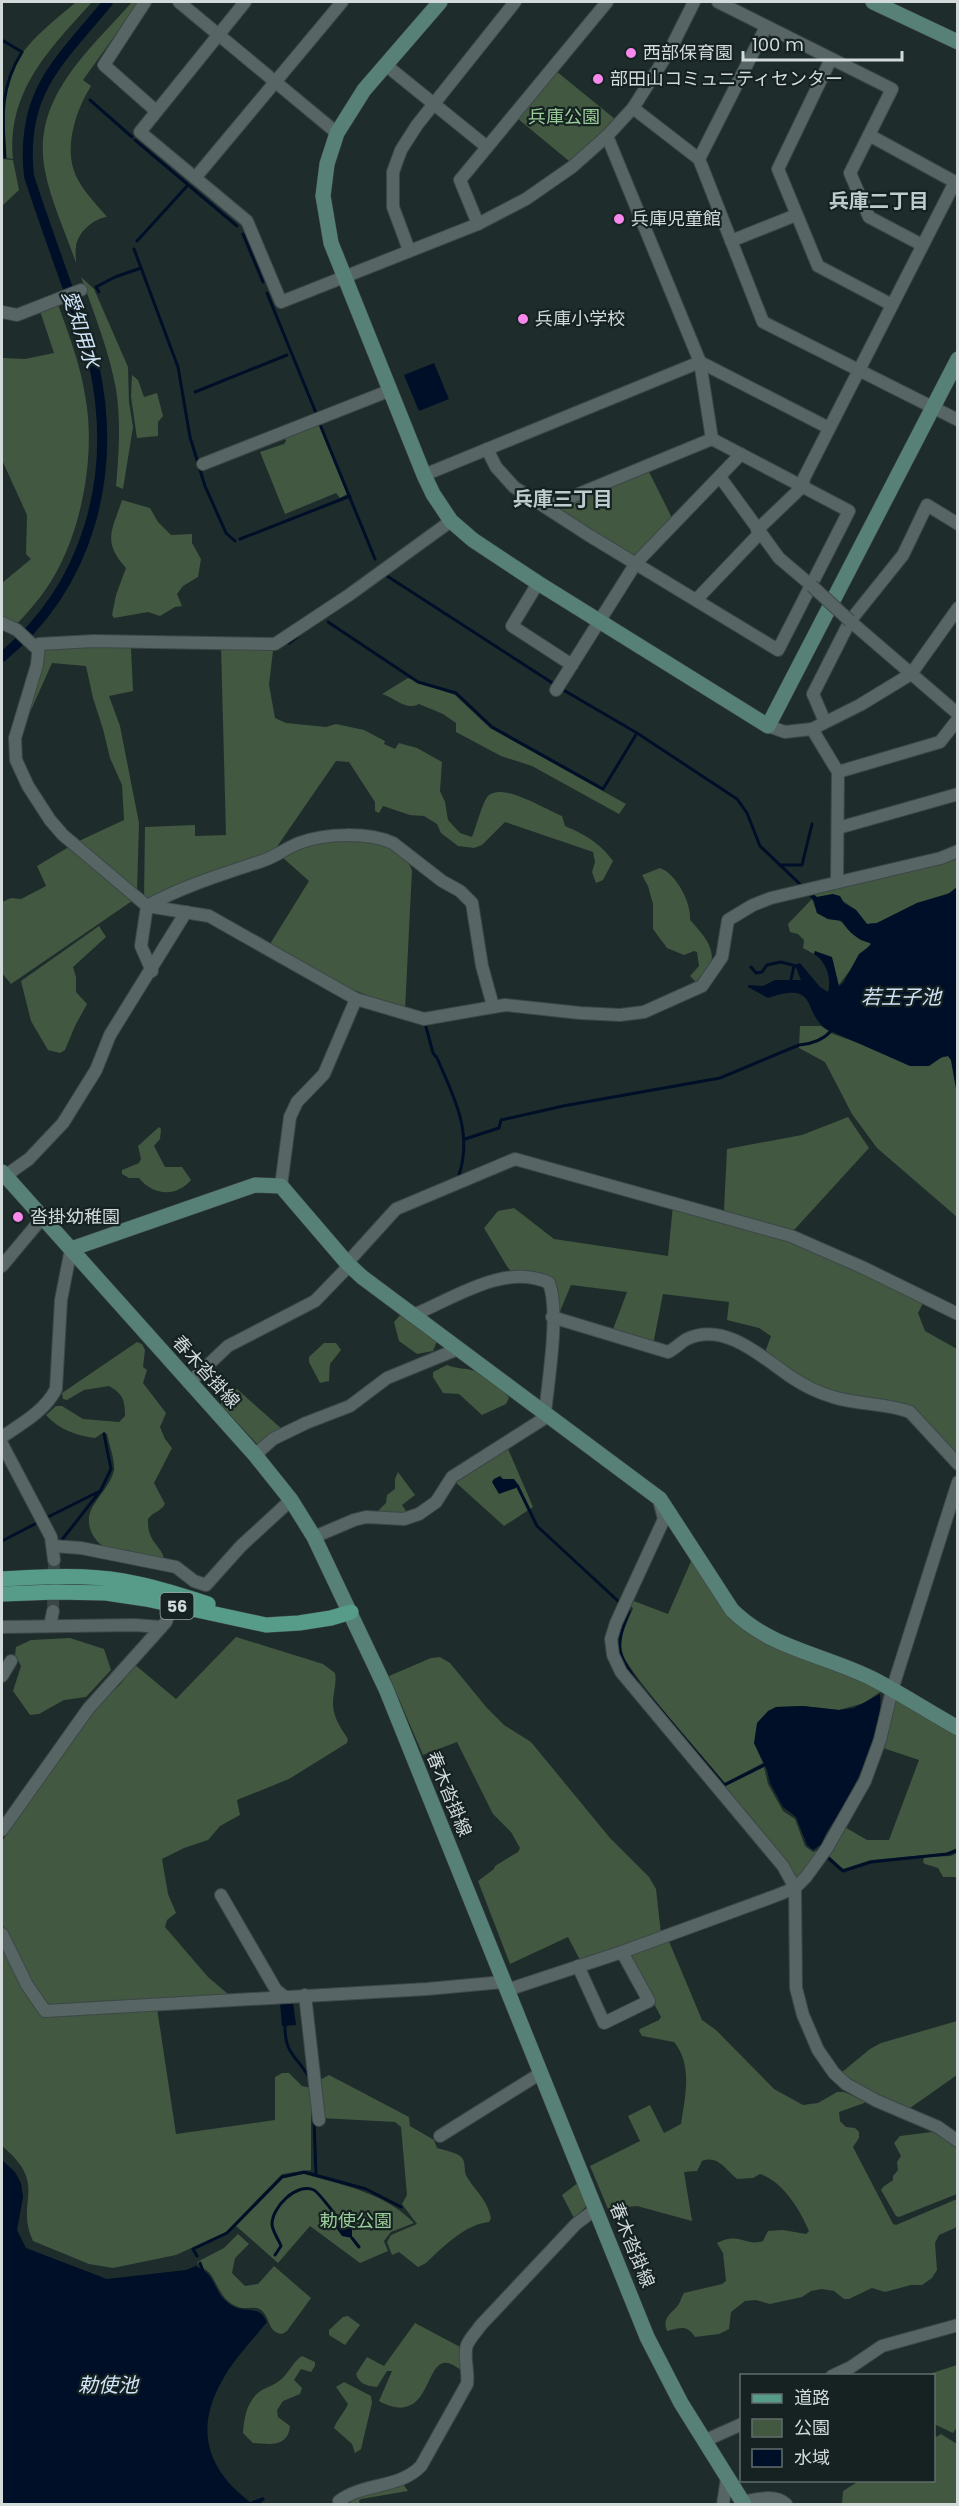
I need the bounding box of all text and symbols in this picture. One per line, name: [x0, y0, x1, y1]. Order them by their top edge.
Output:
scale bar: [743, 24, 902, 62]
text: 100 m: [752, 32, 804, 57]
place label: 西部保育園: [643, 40, 733, 65]
marker: 西部保育園: [624, 46, 638, 60]
place label: 部田山コミュニティセンター: [610, 66, 843, 91]
marker: 部田山コミュニティセンター: [591, 72, 605, 86]
park label: 兵庫公園: [528, 104, 600, 129]
district label: 兵庫二丁目: [829, 187, 929, 215]
place label: 兵庫児童館: [631, 206, 721, 231]
marker: 兵庫児童館: [612, 212, 626, 226]
water label: 愛知用水: [55, 287, 107, 373]
place label: 兵庫小学校: [535, 306, 625, 331]
marker: 兵庫小学校: [516, 312, 530, 326]
district label: 兵庫三丁目: [513, 485, 613, 513]
water label: 若王子池: [861, 983, 943, 1011]
place label: 沓掛幼稚園: [30, 1204, 120, 1229]
marker: 沓掛幼稚園: [11, 1210, 25, 1224]
street label: 春木沓掛線: [167, 1330, 246, 1413]
road number: 56: [160, 1593, 194, 1619]
street label: 春木沓掛線: [421, 1747, 478, 1840]
street label: 春木沓掛線: [604, 2198, 661, 2291]
park label: 勅使公園: [319, 2208, 392, 2233]
water label: 勅使池: [78, 2371, 140, 2399]
legend: [740, 2374, 935, 2482]
text: 道路: [794, 2385, 830, 2410]
text: 公園: [794, 2415, 830, 2440]
text: 水域: [794, 2445, 830, 2470]

